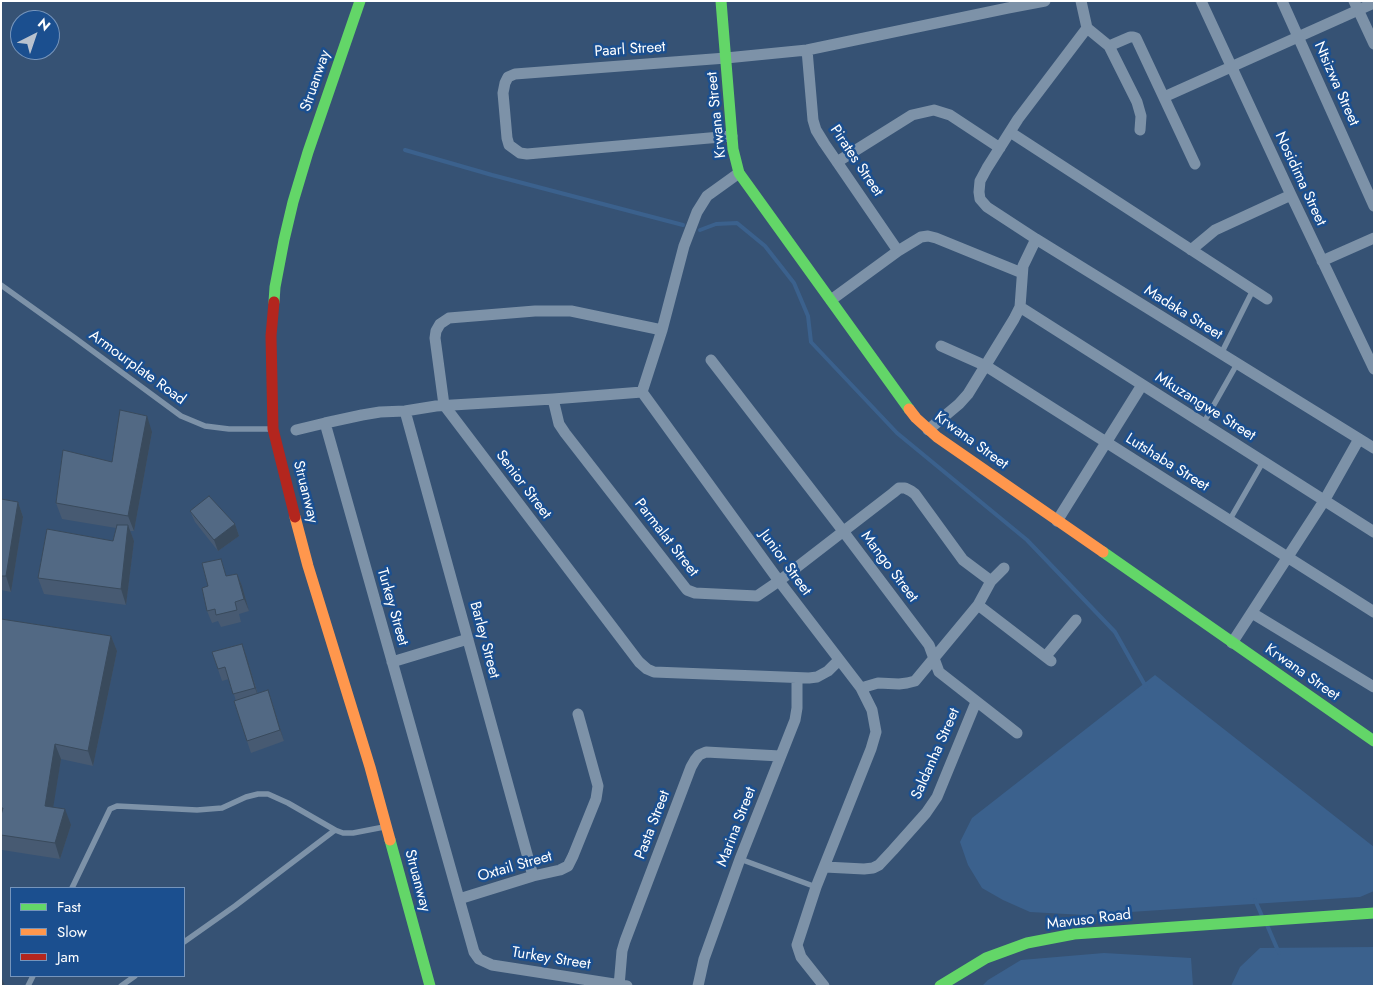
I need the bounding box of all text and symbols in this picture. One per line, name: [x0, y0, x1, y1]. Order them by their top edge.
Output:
north arrow: [10, 10, 60, 60]
text: N: [33, 13, 55, 36]
street label: Paarl Street: [594, 39, 666, 61]
street label: Ntsizwa Street: [1309, 39, 1363, 129]
street label: Struanway: [297, 48, 335, 114]
street label: Krwana Street: [704, 71, 730, 159]
street label: Pirates Street: [826, 122, 886, 200]
street label: Nosidima Street: [1270, 129, 1330, 229]
street label: Madaka Street: [1140, 282, 1226, 344]
street label: Armourplate Road: [85, 327, 189, 409]
street label: Mkuzangwe Street: [1151, 369, 1259, 445]
street label: Krwana Street: [931, 408, 1011, 474]
street label: Lutshaba Street: [1122, 430, 1212, 496]
street label: Senior Street: [491, 447, 555, 523]
street label: Struanway: [289, 459, 321, 525]
street label: Parmalat Street: [630, 496, 702, 580]
street label: Junior Street: [755, 527, 815, 599]
street label: Mango Street: [856, 528, 922, 606]
street label: Turkey Street: [372, 566, 412, 648]
street label: Barley Street: [465, 600, 503, 680]
street label: Krwana Street: [1261, 641, 1343, 705]
street label: Saldanha Street: [908, 706, 964, 802]
street label: Marina Street: [714, 785, 760, 869]
street label: Pasta Street: [632, 788, 674, 862]
street label: Struanway: [400, 848, 434, 914]
street label: Oxtail Street: [476, 848, 554, 886]
legend: [10, 887, 185, 977]
text: Fast: [57, 896, 81, 918]
street label: Mavuso Road: [1046, 906, 1132, 934]
text: Slow: [57, 921, 87, 943]
street label: Turkey Street: [510, 944, 592, 974]
text: Jam: [57, 946, 80, 968]

